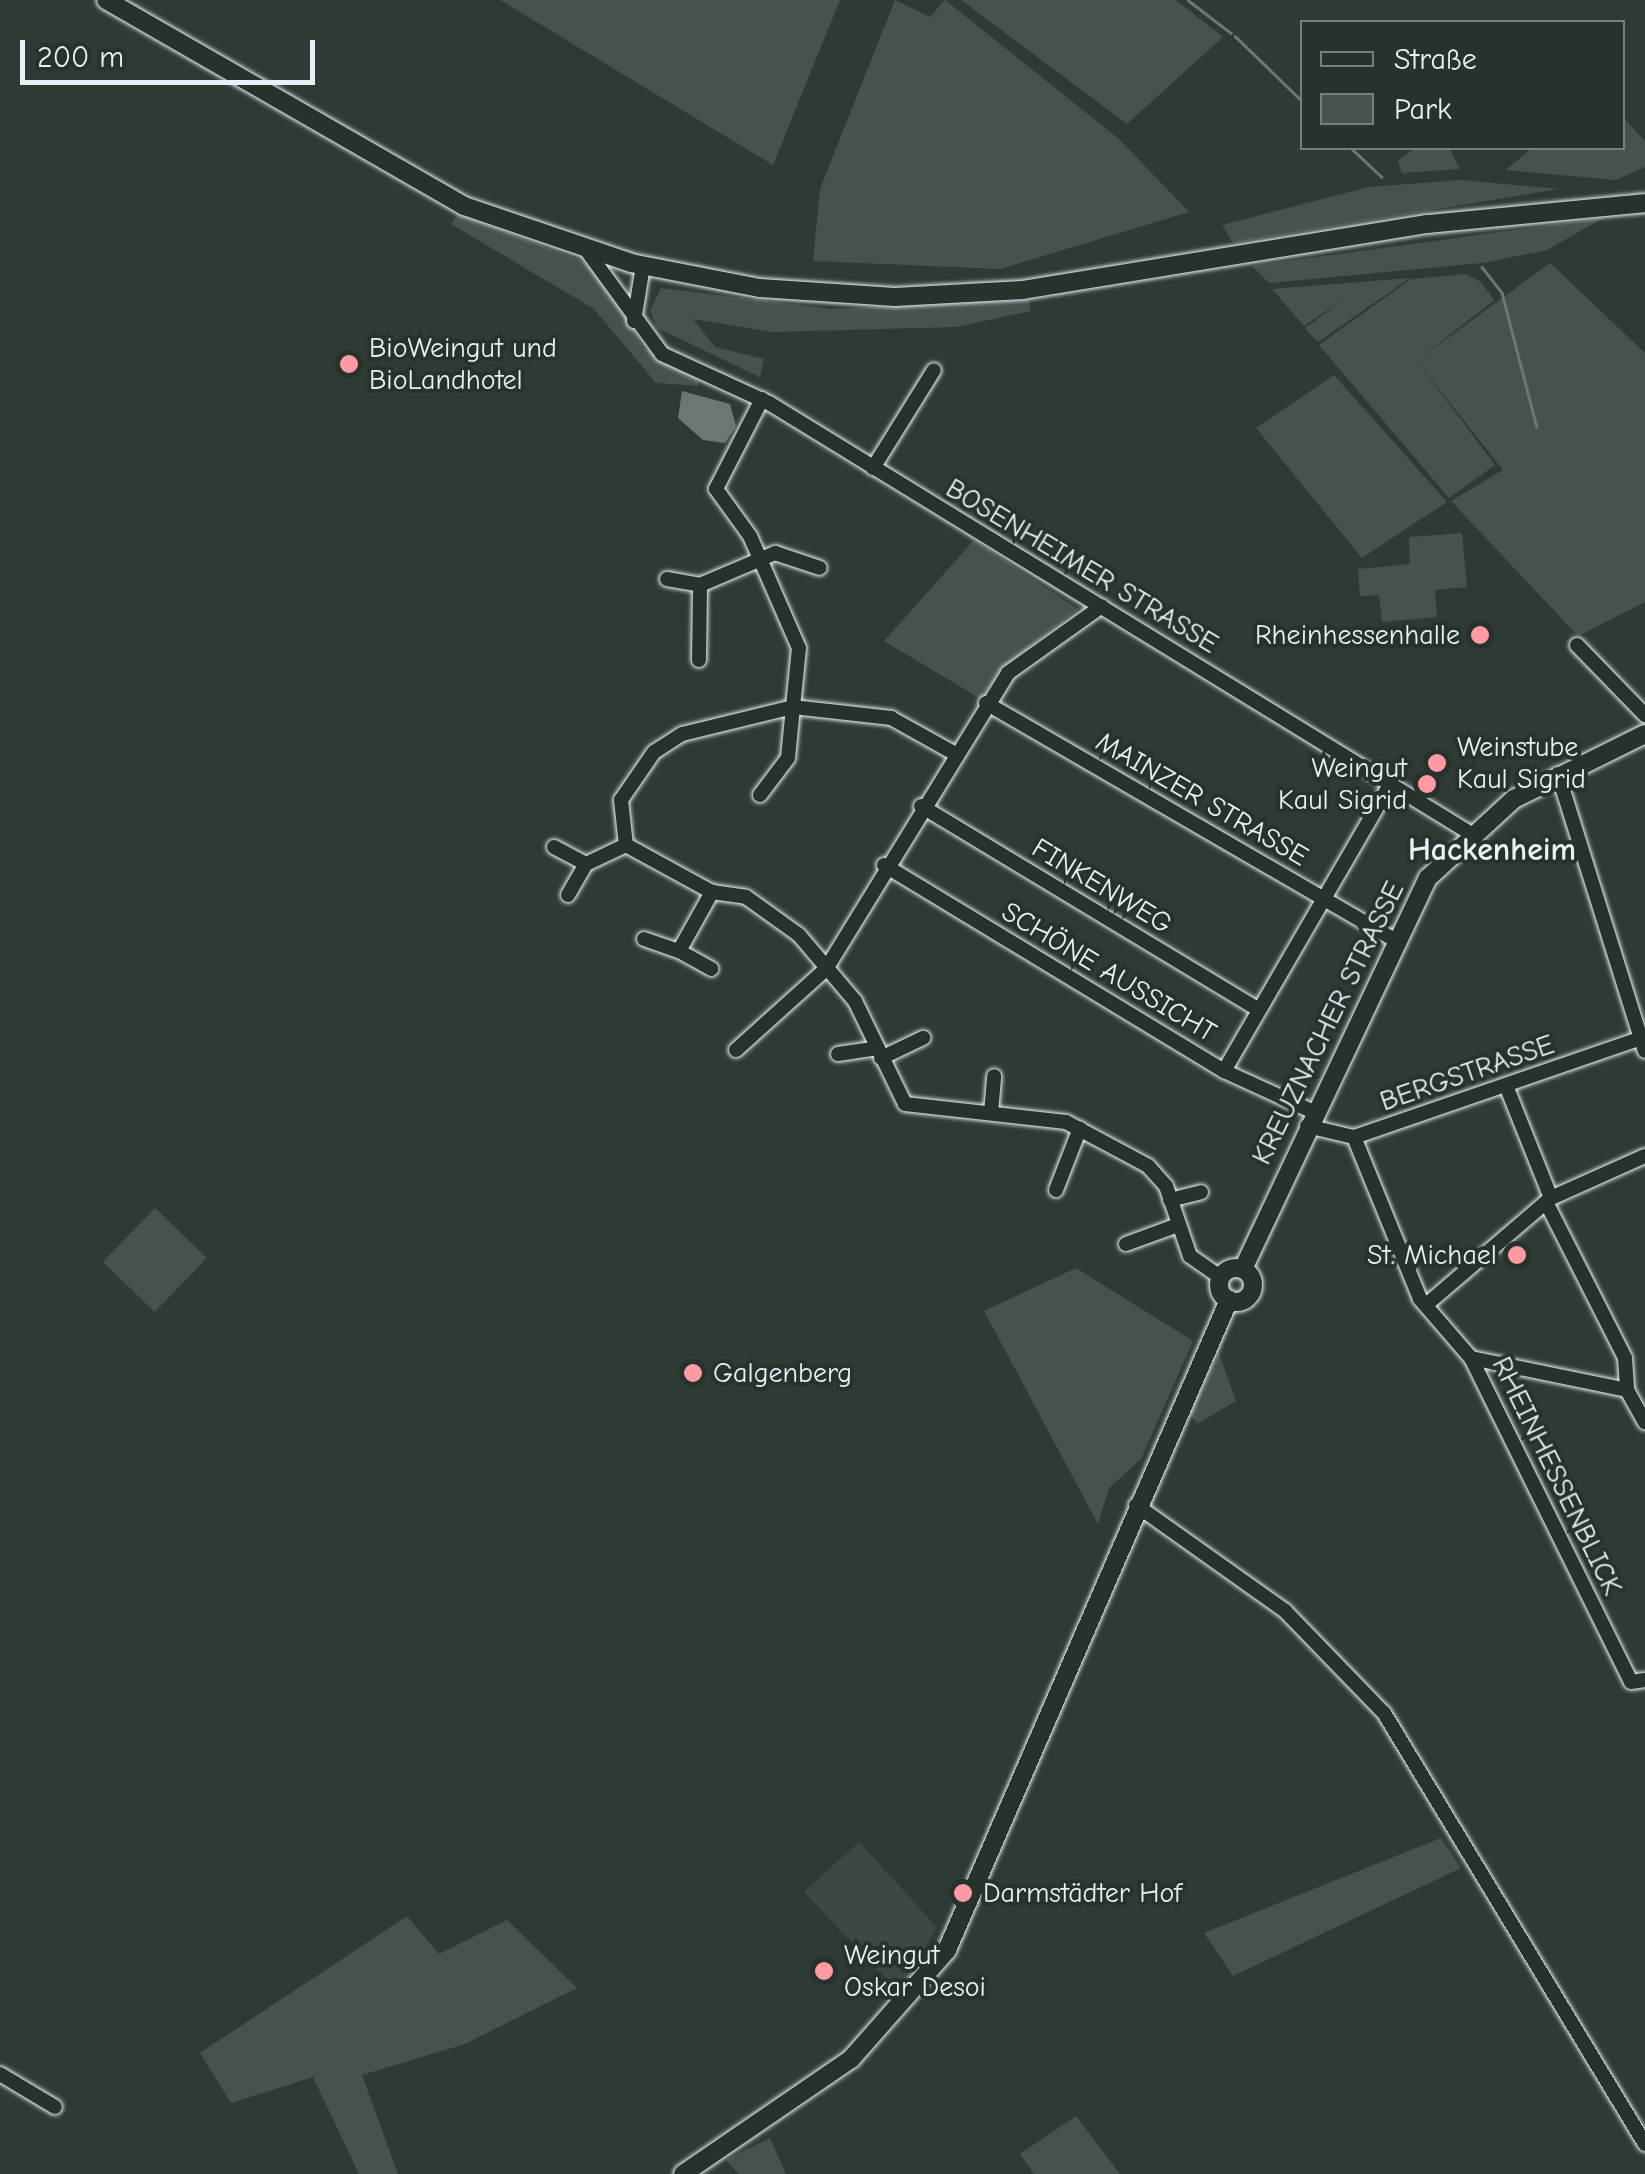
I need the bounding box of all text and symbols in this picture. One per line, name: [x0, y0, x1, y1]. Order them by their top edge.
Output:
scale bar: [25, 20, 320, 82]
legend: [1300, 20, 1625, 150]
text: 200 m: [37, 40, 124, 75]
text: Straße: [1394, 42, 1477, 77]
text: Park: [1394, 92, 1451, 127]
place label: BioWeingut und BioLandhotel: [369, 331, 557, 397]
marker: BioWeingut und BioLandhotel: [338, 353, 360, 375]
street label: BOSENHEIMER STRASSE: [940, 471, 1224, 661]
place label: Rheinhessenhalle: [1255, 618, 1460, 652]
marker: Rheinhessenhalle: [1469, 624, 1491, 646]
street label: MAINZER STRASSE: [1090, 725, 1314, 873]
place label: Weinstube Kaul Sigrid: [1457, 730, 1586, 796]
place label: Weingut Kaul Sigrid: [1278, 751, 1407, 817]
marker: Weinstube Kaul Sigrid: [1426, 752, 1448, 774]
marker: Weingut Kaul Sigrid: [1416, 773, 1438, 795]
street label: FINKENWEG: [1026, 831, 1178, 941]
district label: Hackenheim: [1408, 831, 1576, 869]
street label: KREUZNACHER STRASSE: [1245, 876, 1411, 1170]
street label: SCHÖNE AUSSICHT: [996, 895, 1222, 1049]
street label: BERGSTRASSE: [1376, 1028, 1558, 1118]
place label: St. Michael: [1367, 1238, 1497, 1272]
marker: St. Michael: [1506, 1244, 1528, 1266]
street label: RHEINHESSENBLICK: [1485, 1351, 1629, 1601]
place label: Galgenberg: [713, 1356, 852, 1390]
marker: Galgenberg: [682, 1362, 704, 1384]
place label: Darmstädter Hof: [983, 1876, 1182, 1910]
marker: Darmstädter Hof: [952, 1882, 974, 1904]
place label: Weingut Oskar Desoi: [844, 1938, 986, 2004]
marker: Weingut Oskar Desoi: [813, 1960, 835, 1982]

